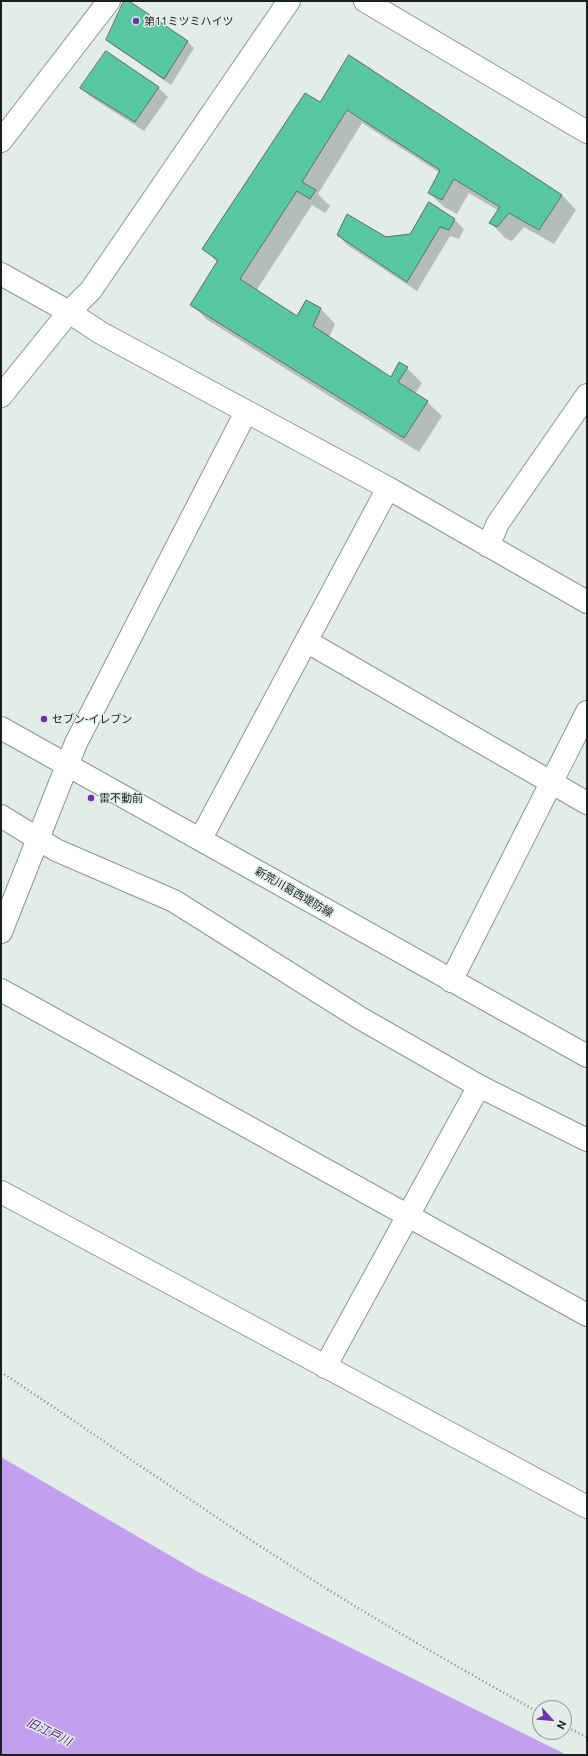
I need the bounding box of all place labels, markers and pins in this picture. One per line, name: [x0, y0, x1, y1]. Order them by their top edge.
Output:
place label: 第11ミツミハイツ: [144, 14, 233, 28]
marker: 第11ミツミハイツ: [131, 16, 141, 26]
place label: セブン-イレブン: [52, 712, 132, 726]
marker: セブン-イレブン: [39, 714, 49, 724]
place label: 雷不動前: [99, 791, 143, 805]
marker: 雷不動前: [86, 793, 96, 803]

